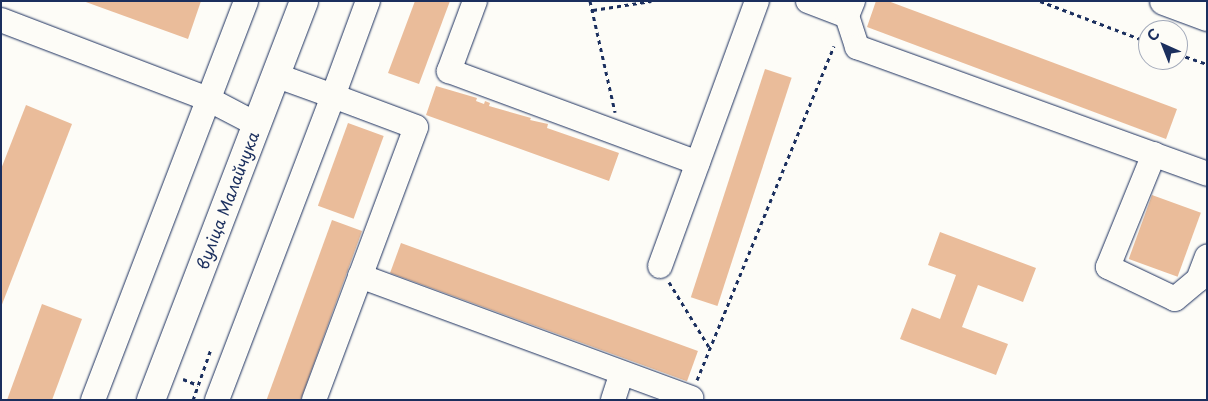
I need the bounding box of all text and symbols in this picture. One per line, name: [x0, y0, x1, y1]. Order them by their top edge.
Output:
north arrow: [1138, 20, 1188, 70]
text: С: [1142, 23, 1164, 46]
street label: вуліца Малайчука: [192, 128, 262, 272]

